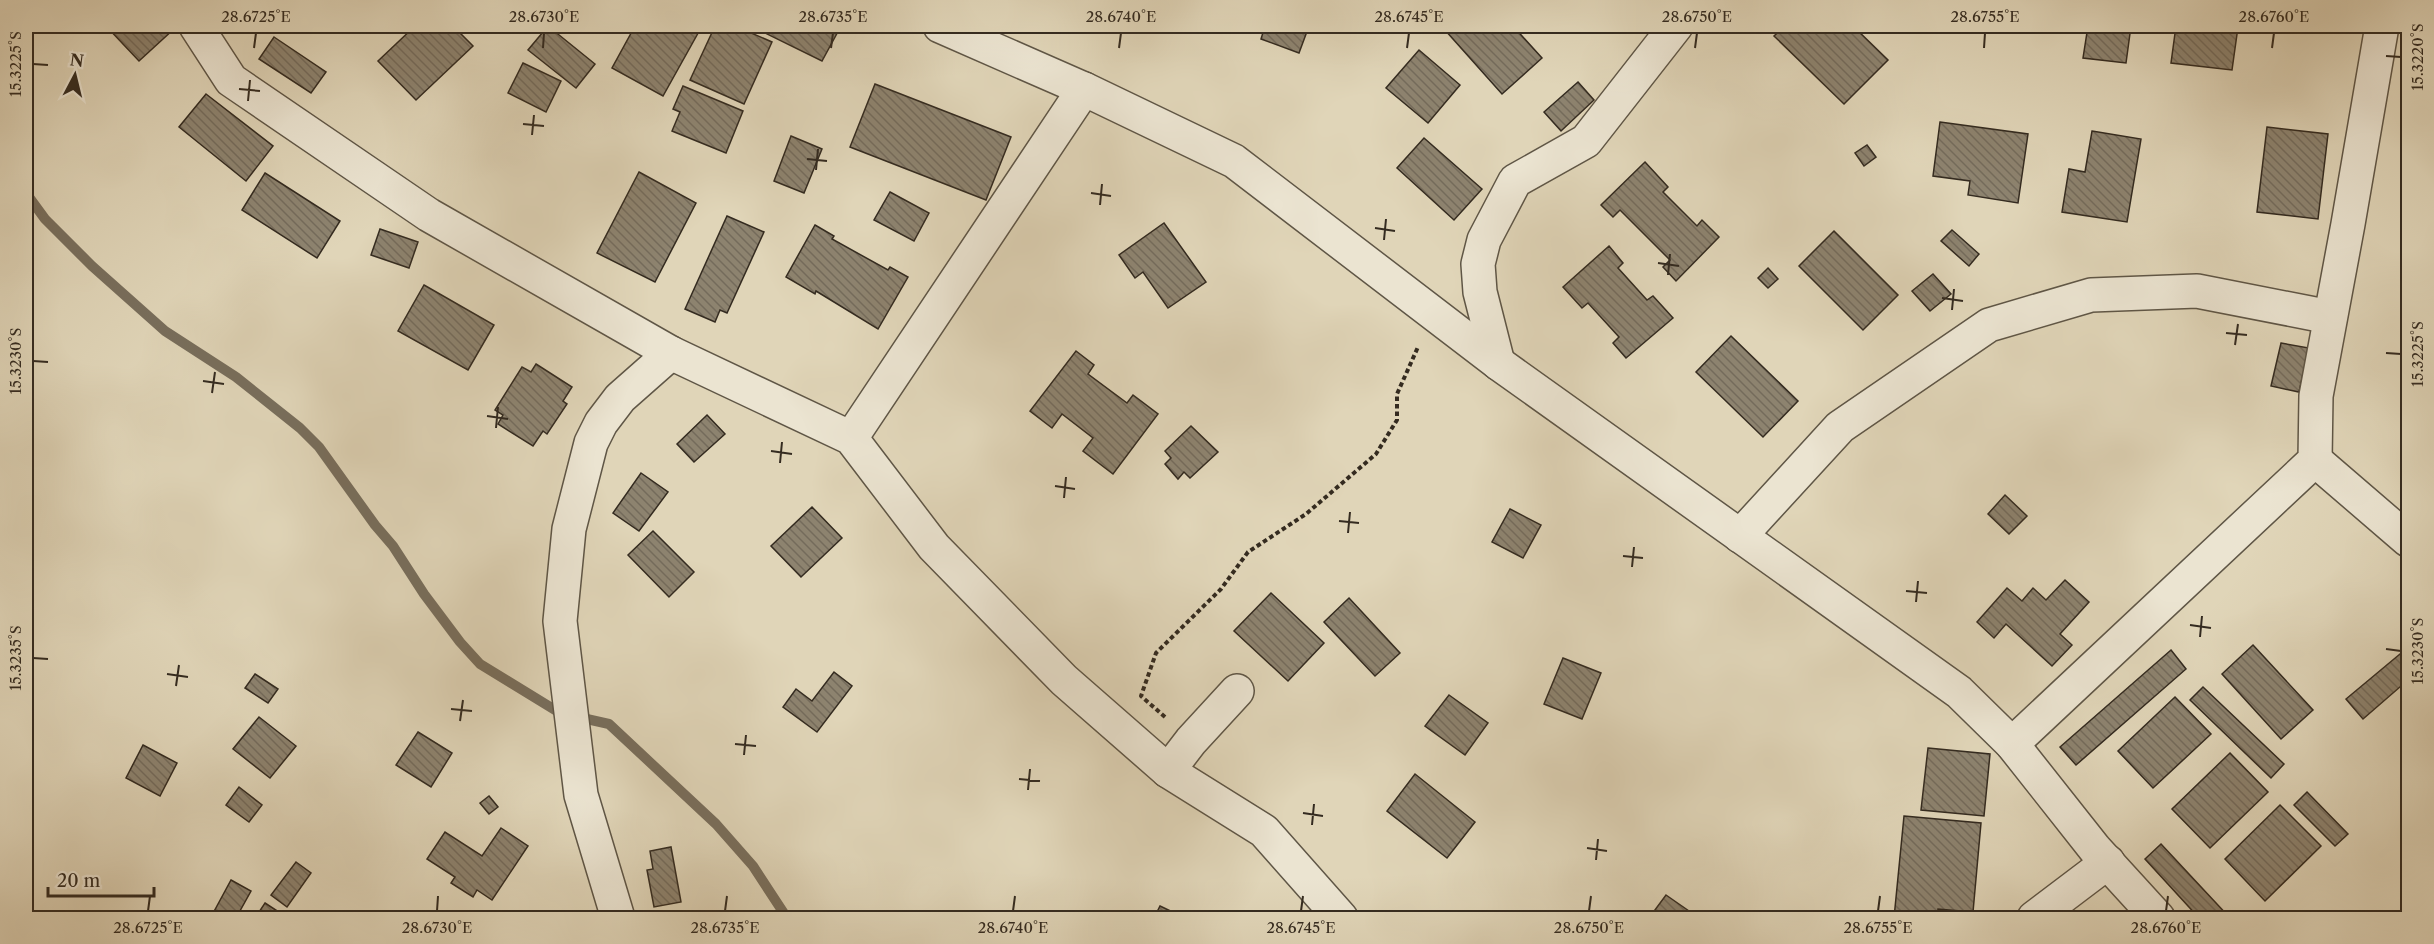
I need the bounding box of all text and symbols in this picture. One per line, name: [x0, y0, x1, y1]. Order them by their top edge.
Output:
text: 28.6725°E: [221, 7, 291, 26]
text: 28.6730°E: [509, 7, 579, 26]
text: 28.6735°E: [798, 7, 868, 26]
text: 28.6740°E: [1086, 7, 1156, 26]
text: 28.6745°E: [1374, 7, 1444, 26]
text: 28.6750°E: [1662, 7, 1732, 26]
text: 28.6755°E: [1950, 7, 2020, 26]
text: 28.6760°E: [2239, 7, 2309, 26]
text: 15.3220°S: [2408, 23, 2427, 91]
text: 15.3225°S: [6, 31, 25, 97]
north arrow: [45, 45, 105, 105]
text: N: [69, 49, 85, 71]
text: 15.3225°S: [2408, 321, 2427, 387]
text: 15.3230°S: [6, 327, 25, 395]
text: 15.3230°S: [2408, 617, 2427, 685]
text: 15.3235°S: [6, 625, 25, 691]
scale bar: [48, 860, 154, 898]
text: 20 m: [57, 870, 101, 892]
text: 28.6725°E: [113, 918, 183, 937]
text: 28.6730°E: [402, 918, 472, 937]
text: 28.6735°E: [690, 918, 760, 937]
text: 28.6740°E: [978, 918, 1048, 937]
text: 28.6745°E: [1266, 918, 1336, 937]
text: 28.6750°E: [1554, 918, 1624, 937]
text: 28.6755°E: [1843, 918, 1913, 937]
text: 28.6760°E: [2131, 918, 2201, 937]

